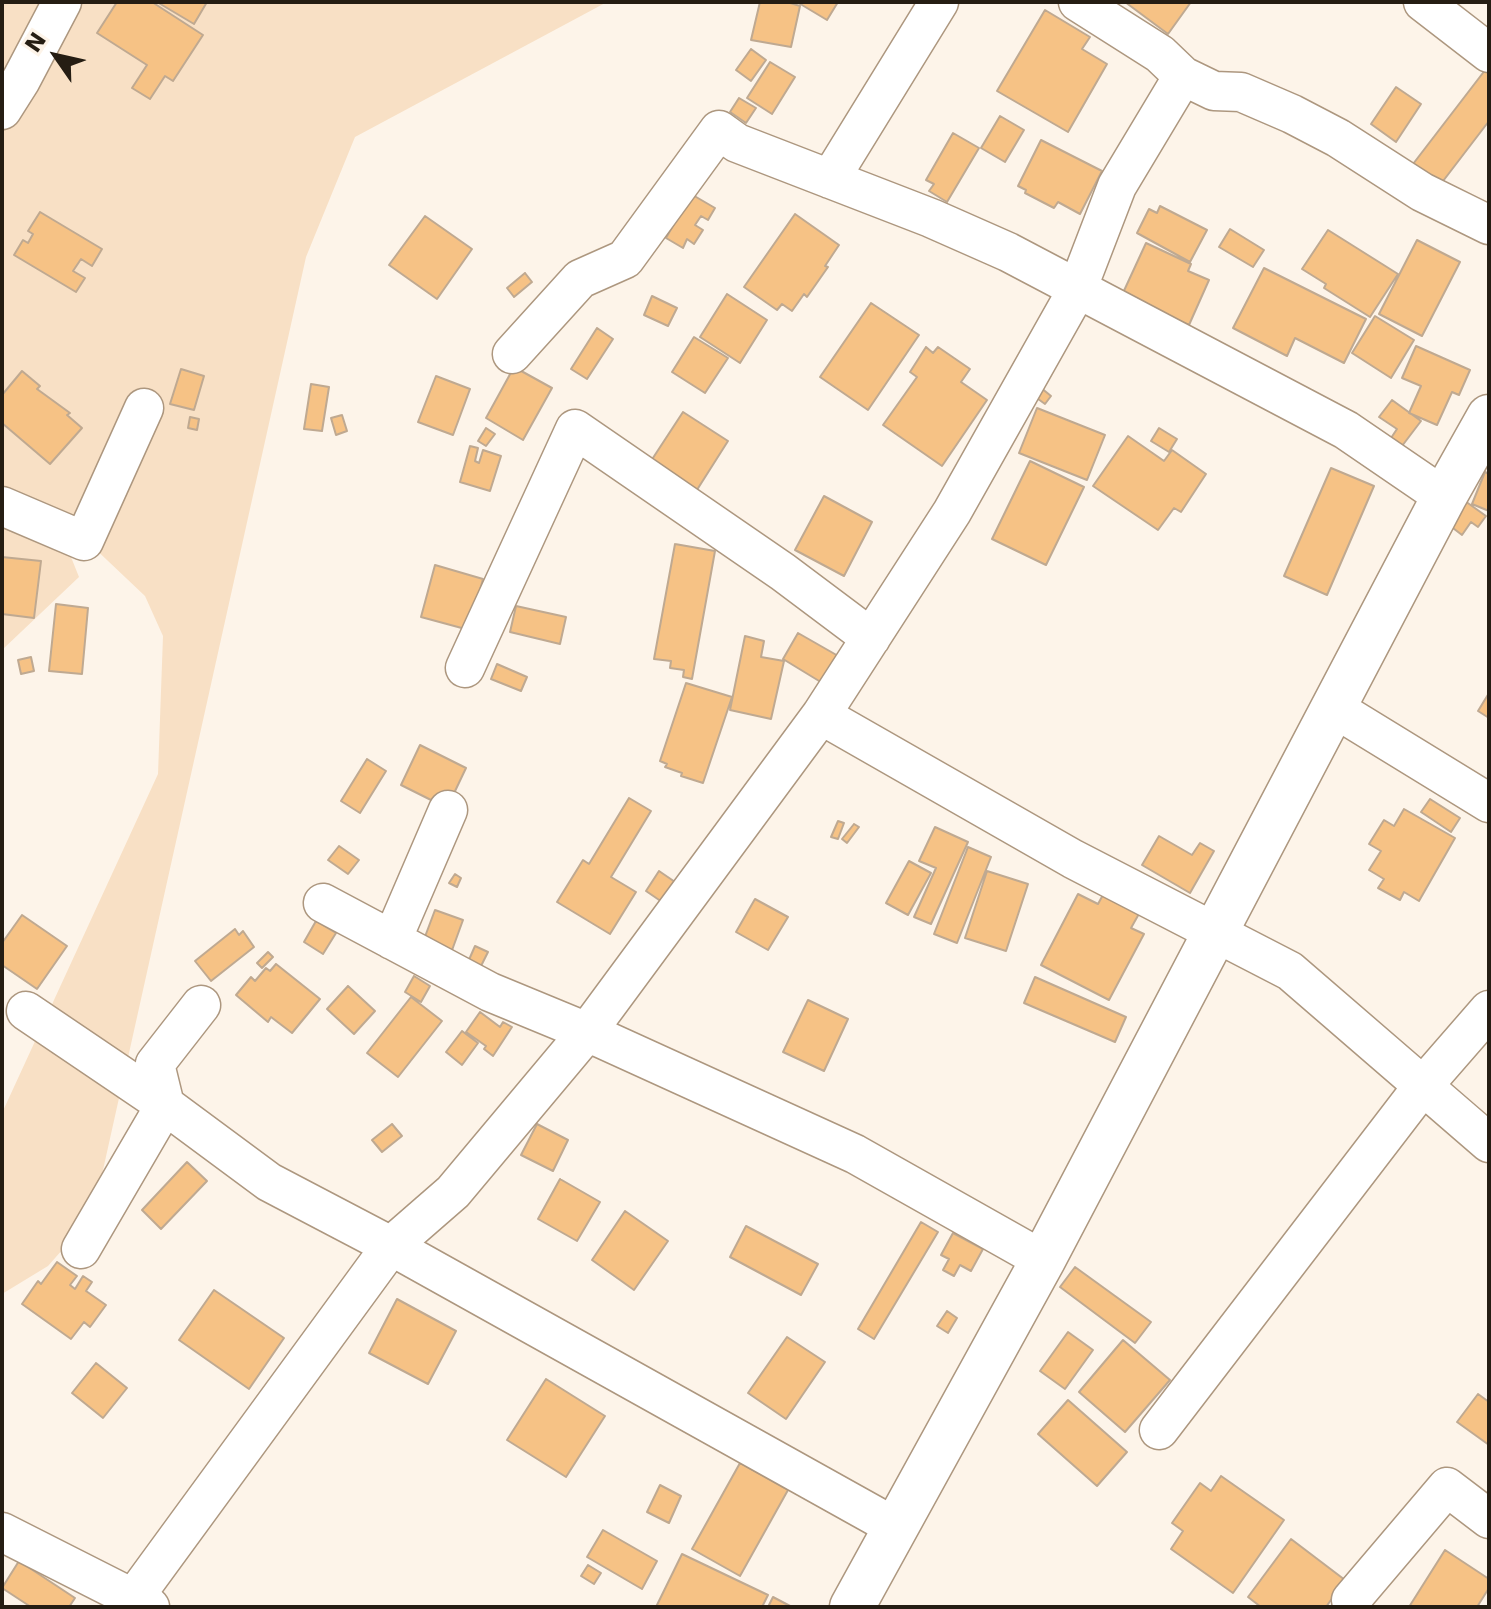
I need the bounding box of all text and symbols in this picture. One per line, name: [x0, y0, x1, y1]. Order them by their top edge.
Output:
north arrow: [16, 16, 96, 96]
text: N: [20, 28, 51, 57]

